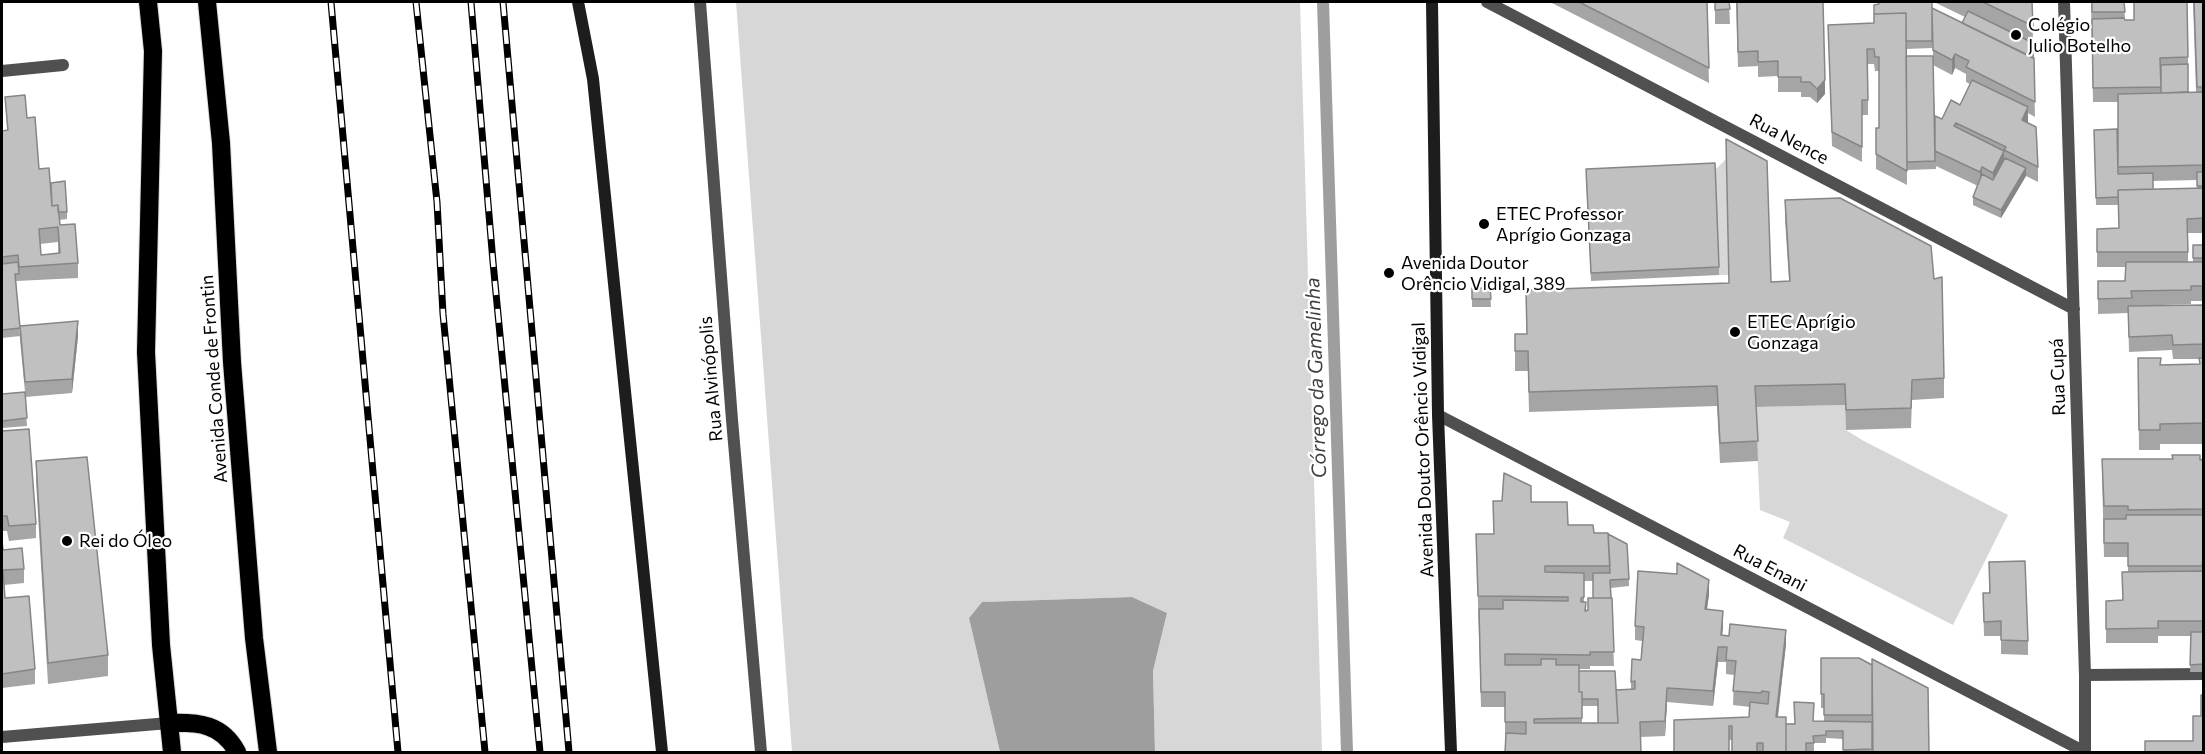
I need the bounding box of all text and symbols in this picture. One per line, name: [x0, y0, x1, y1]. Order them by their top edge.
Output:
place label: Colégio Julio Botelho: [2028, 14, 2131, 57]
marker: Colégio Julio Botelho: [2009, 28, 2023, 42]
street label: Rua Nence: [1746, 109, 1832, 169]
place label: ETEC Professor Aprígio Gonzaga: [1496, 203, 1631, 246]
marker: ETEC Professor Aprígio Gonzaga: [1477, 217, 1491, 231]
place label: Avenida Doutor Orêncio Vidigal, 389: [1401, 252, 1565, 294]
marker: Avenida Doutor Orêncio Vidigal, 389: [1382, 266, 1396, 280]
street label: Avenida Conde de Frontin: [196, 274, 232, 484]
water label: Córrego da Gamelinha: [1301, 277, 1331, 479]
place label: ETEC Aprígio Gonzaga: [1747, 311, 1856, 354]
street label: Rua Alvinópolis: [695, 316, 727, 442]
street label: Avenida Doutor Orêncio Vidigal: [1408, 322, 1438, 578]
marker: ETEC Aprígio Gonzaga: [1728, 325, 1742, 339]
street label: Rua Cupá: [2046, 338, 2070, 416]
place label: Rei do Óleo: [79, 530, 172, 552]
marker: Rei do Óleo: [60, 534, 74, 548]
street label: Rua Enani: [1730, 540, 1810, 596]

